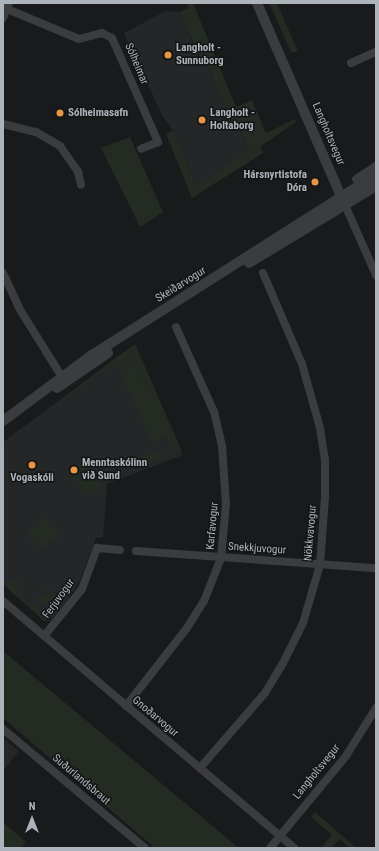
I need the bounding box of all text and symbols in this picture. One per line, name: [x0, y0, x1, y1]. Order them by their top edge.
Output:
street label: Sólheimar: [121, 41, 151, 87]
place label: Langholt - Sunnuborg: [176, 42, 224, 68]
marker: Langholt - Sunnuborg: [163, 50, 173, 60]
street label: Langholtsvegur: [309, 101, 347, 167]
place label: Sólheimasafn: [68, 106, 128, 120]
place label: Langholt - Holtaborg: [210, 107, 255, 133]
marker: Sólheimasafn: [55, 108, 65, 118]
marker: Langholt - Holtaborg: [197, 115, 207, 125]
place label: Hársnyrtistofa Dóra: [244, 169, 307, 195]
marker: Hársnyrtistofa Dóra: [310, 177, 320, 187]
street label: Skeiðarvogur: [153, 264, 209, 306]
place label: Menntaskólinn við Sund: [82, 457, 147, 483]
marker: Vogaskóli: [27, 460, 37, 470]
marker: Menntaskólinn við Sund: [69, 465, 79, 475]
place label: Vogaskóli: [10, 471, 54, 485]
street label: Karfavogur: [204, 502, 222, 550]
street label: Nökkvavogur: [302, 504, 320, 562]
street label: Snekkjuvogur: [228, 540, 286, 558]
street label: Ferjuvogur: [40, 577, 78, 621]
street label: Gnoðarvogur: [129, 694, 181, 740]
street label: Langholtsvegur: [291, 742, 343, 802]
street label: Suðurlandsbraut: [49, 752, 113, 808]
north arrow: [12, 799, 52, 839]
text: N: [29, 800, 35, 813]

